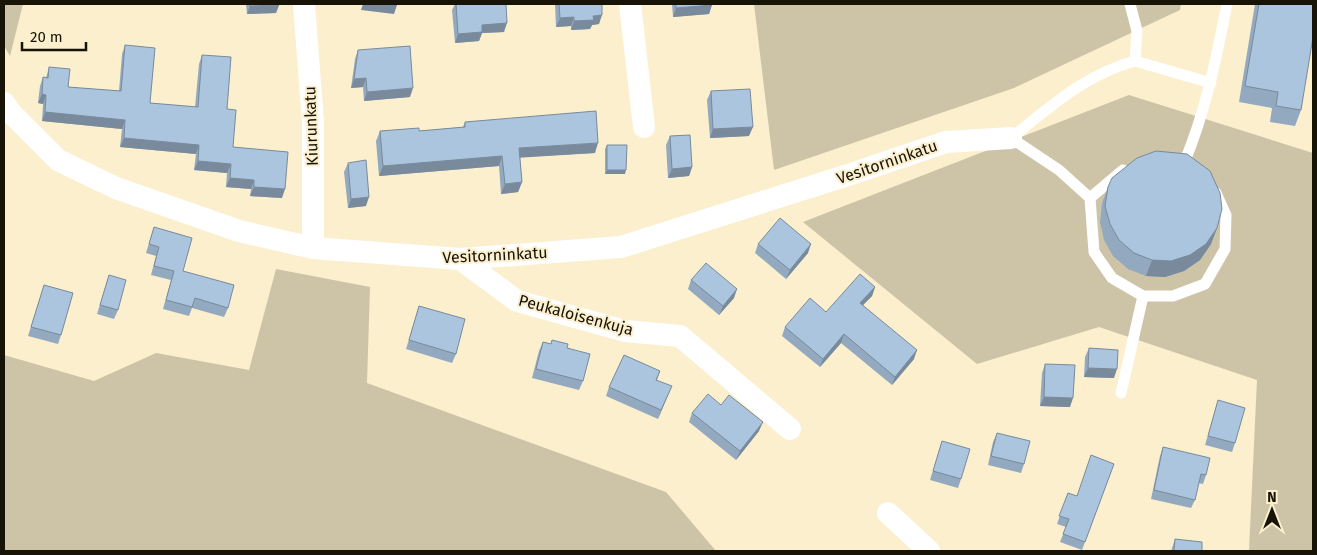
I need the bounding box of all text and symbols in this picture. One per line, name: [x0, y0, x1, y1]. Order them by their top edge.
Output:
scale bar: [22, 20, 86, 52]
text: 20 m: [30, 28, 63, 46]
street label: Kiurunkatu: [300, 86, 322, 166]
street label: Vesitorninkatu: [834, 136, 940, 188]
street label: Vesitorninkatu: [442, 243, 548, 267]
street label: Peukaloisenkuja: [517, 291, 635, 339]
north arrow: [1247, 485, 1297, 535]
text: N: [1267, 489, 1277, 506]

